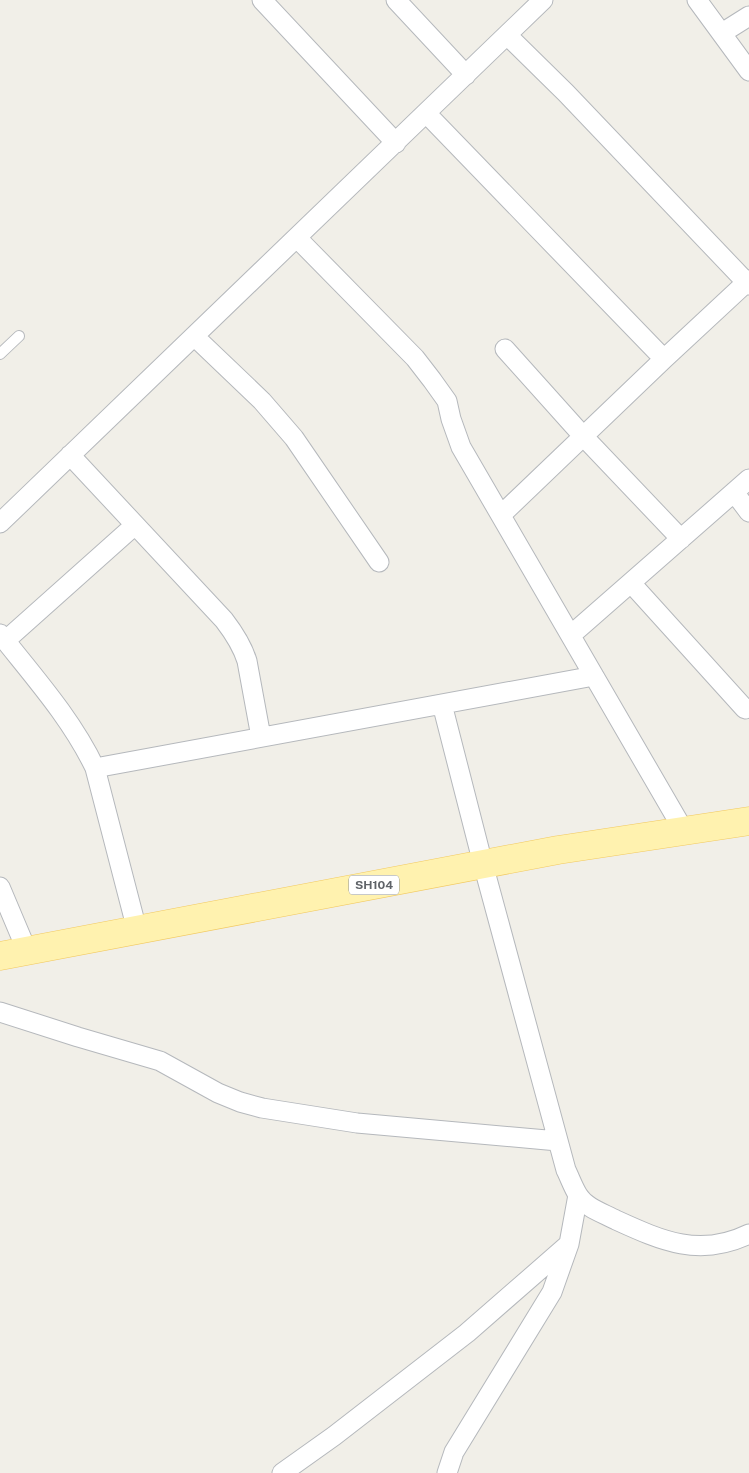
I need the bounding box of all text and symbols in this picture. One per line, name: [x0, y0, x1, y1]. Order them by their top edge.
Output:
road number: SH104: [349, 876, 399, 894]

